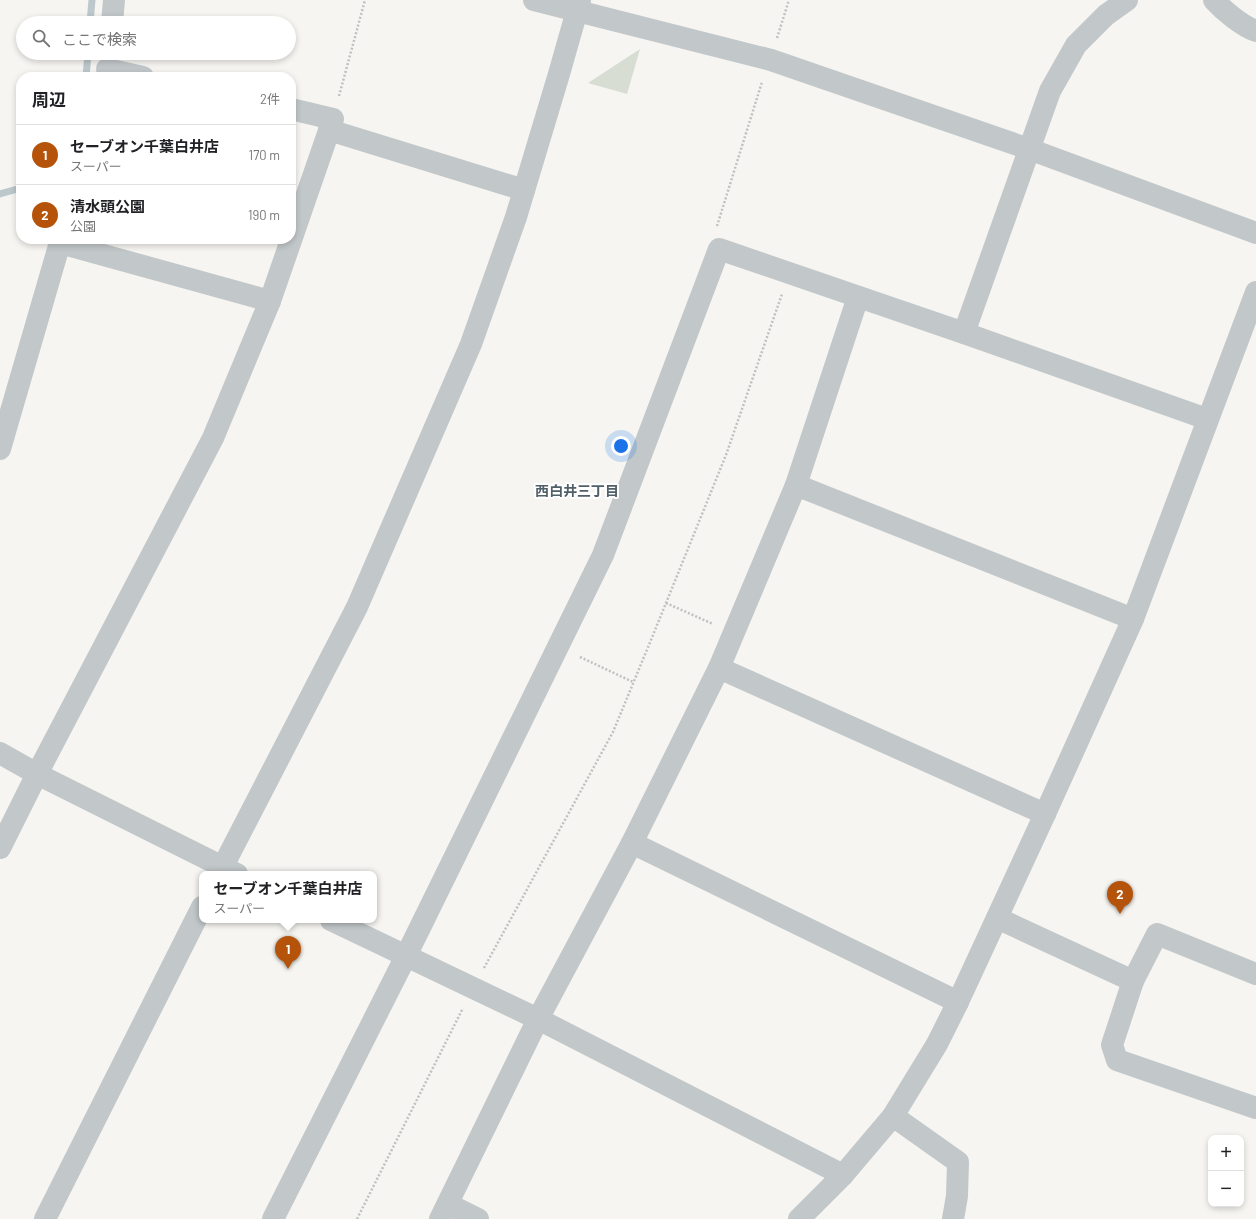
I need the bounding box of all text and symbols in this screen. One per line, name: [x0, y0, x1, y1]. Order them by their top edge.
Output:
search box: [16, 16, 296, 60]
icon: search: [30, 27, 52, 49]
text: ここで検索: [62, 30, 137, 48]
text: 周辺: [32, 89, 66, 109]
text: 2件: [260, 91, 280, 107]
text: セーブオン千葉白井店: [70, 137, 219, 155]
text: 1: [43, 147, 47, 163]
text: 170 m: [249, 147, 280, 163]
text: スーパー: [70, 158, 122, 174]
text: 清水頭公園: [70, 197, 145, 215]
text: 2: [41, 207, 49, 223]
text: 190 m: [248, 207, 280, 223]
text: 公園: [70, 218, 96, 234]
your location: [611, 436, 631, 456]
district label: 西白井三丁目: [535, 482, 619, 499]
popup: [199, 871, 377, 923]
text: セーブオン千葉白井店: [213, 879, 363, 897]
pin: 2: [1107, 881, 1133, 914]
text: スーパー: [213, 900, 265, 916]
pin: 1: [275, 936, 301, 969]
map controls: [1208, 1135, 1244, 1207]
button: +: [1208, 1135, 1244, 1171]
button: −: [1208, 1171, 1244, 1207]

